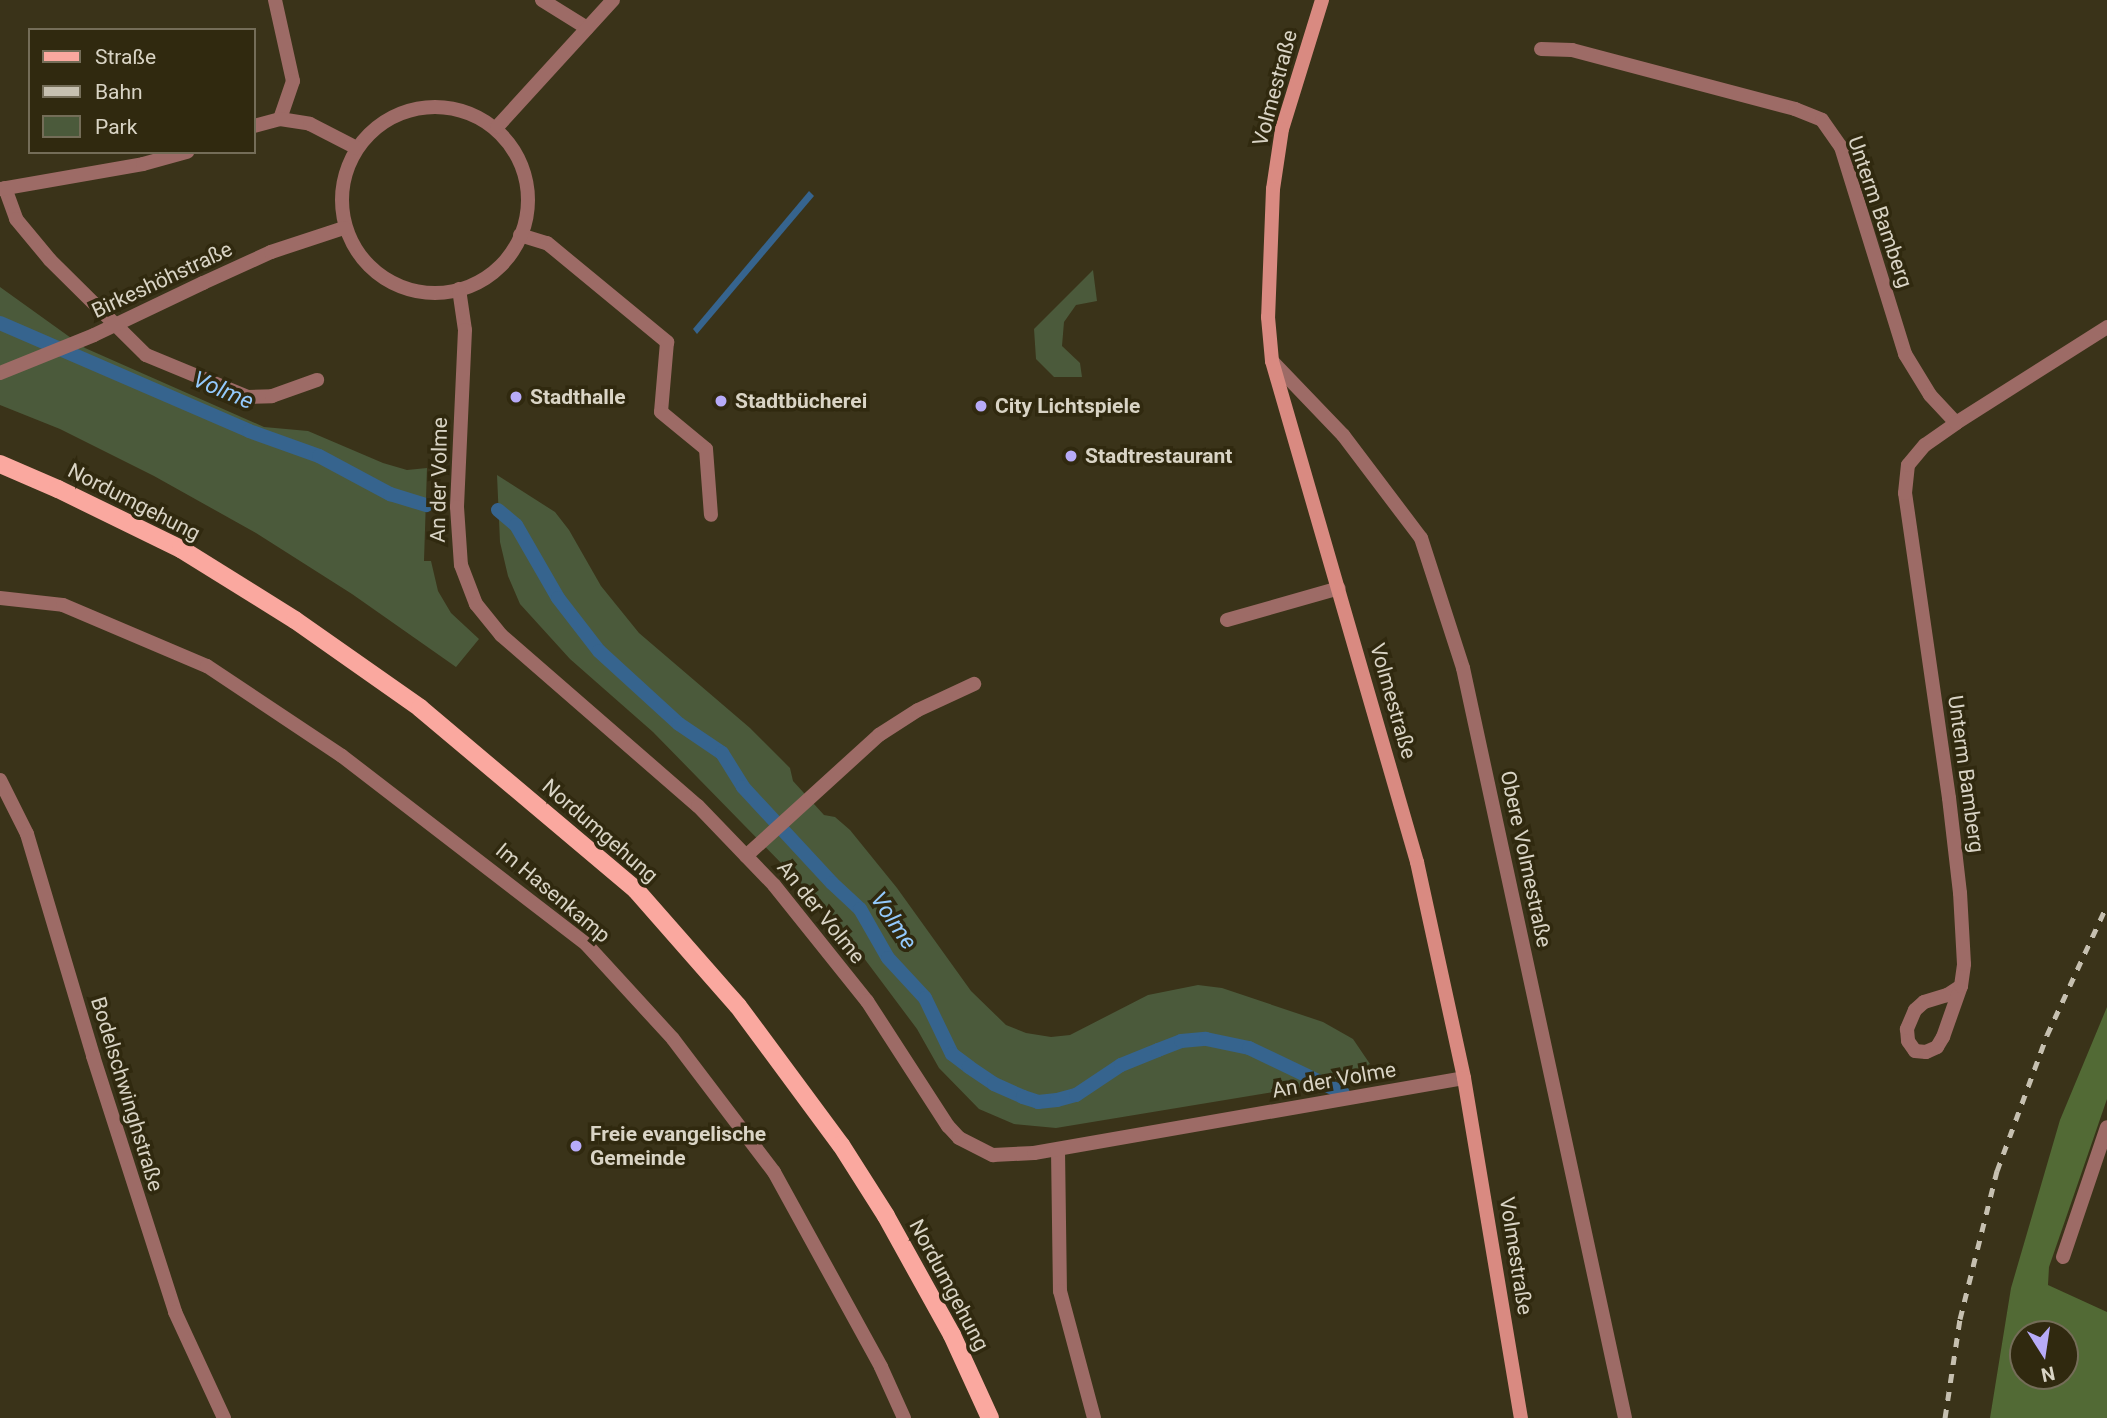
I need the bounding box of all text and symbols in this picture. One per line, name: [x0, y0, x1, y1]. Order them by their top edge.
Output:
street label: Volmestraße: [1247, 27, 1303, 149]
legend: [28, 28, 256, 154]
text: Straße: [95, 45, 156, 69]
text: Bahn: [95, 80, 143, 104]
text: Park: [95, 115, 137, 139]
street label: Unterm Bamberg: [1842, 133, 1918, 291]
street label: Birkeshöhstraße: [88, 236, 236, 324]
water label: Volme: [189, 366, 257, 416]
place label: Stadthalle: [530, 384, 626, 410]
place label: Stadtbücherei: [735, 388, 867, 414]
marker: Stadthalle: [508, 389, 524, 405]
marker: Stadtbücherei: [713, 393, 729, 409]
place label: City Lichtspiele: [995, 393, 1140, 419]
marker: City Lichtspiele: [973, 398, 989, 414]
street label: An der Volme: [425, 417, 453, 543]
place label: Stadtrestaurant: [1085, 443, 1232, 469]
marker: Stadtrestaurant: [1063, 448, 1079, 464]
street label: Nordumgehung: [64, 458, 204, 546]
street label: Volmestraße: [1364, 640, 1422, 762]
street label: Unterm Bamberg: [1942, 694, 1990, 854]
street label: Obere Volmestraße: [1495, 769, 1557, 949]
street label: Nordumgehung: [537, 774, 663, 888]
street label: Im Hasenkamp: [491, 838, 615, 948]
street label: An der Volme: [772, 855, 870, 969]
water label: Volme: [864, 887, 922, 955]
street label: Bodelschwinghstraße: [85, 994, 169, 1194]
street label: An der Volme: [1270, 1057, 1398, 1103]
place label: Freie evangelische Gemeinde: [590, 1121, 766, 1171]
marker: Freie evangelische Gemeinde: [568, 1138, 584, 1154]
street label: Volmestraße: [1494, 1195, 1538, 1317]
street label: Nordumgehung: [904, 1215, 994, 1355]
north arrow: [2009, 1320, 2079, 1390]
text: N: [2039, 1361, 2057, 1387]

